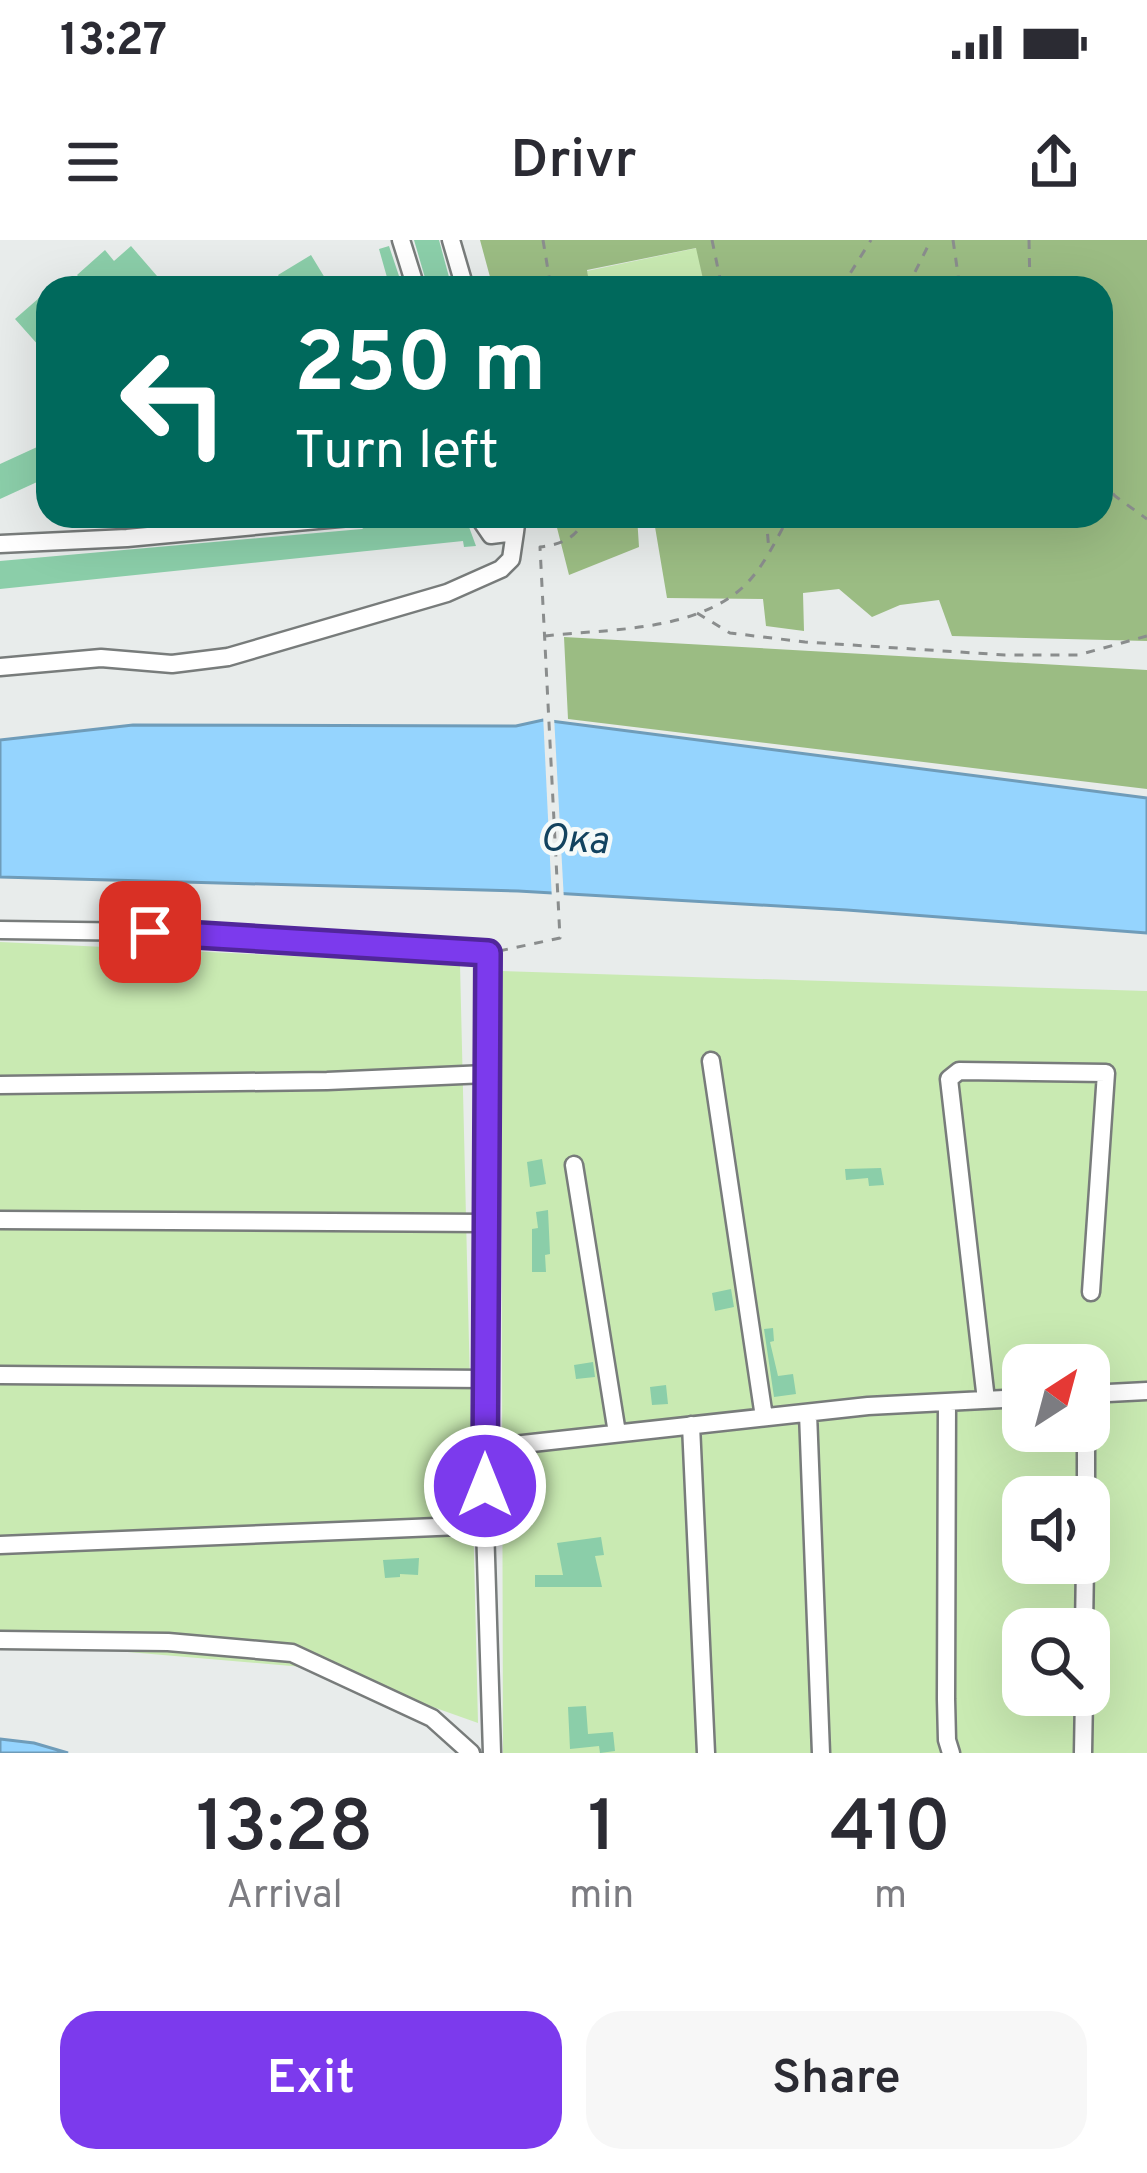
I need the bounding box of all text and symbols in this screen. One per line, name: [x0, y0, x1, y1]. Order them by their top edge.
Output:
text: 13:27: [60, 14, 167, 71]
text: Drivr: [510, 128, 637, 197]
icon: menu: [60, 129, 126, 195]
icon: share: [1021, 129, 1087, 195]
text: 250 m: [294, 315, 546, 421]
icon: left: [96, 324, 252, 480]
text: Turn left: [294, 419, 499, 488]
water label: Ока: [539, 816, 610, 868]
pin: [99, 881, 201, 983]
icon: arrive: [117, 899, 183, 965]
north arrow: [1002, 1344, 1110, 1452]
map controls: [1002, 1344, 1110, 1716]
position arrow: [422, 1423, 548, 1549]
button: sound: [1002, 1476, 1110, 1584]
button: search: [1002, 1608, 1110, 1716]
text: 13:28: [196, 1785, 373, 1877]
text: 1: [588, 1785, 616, 1877]
text: 410: [830, 1785, 951, 1877]
text: Arrival: [226, 1873, 343, 1922]
text: min: [569, 1873, 634, 1922]
text: m: [874, 1873, 907, 1922]
button: Exit: [60, 2011, 562, 2149]
button: Share: [586, 2011, 1087, 2149]

